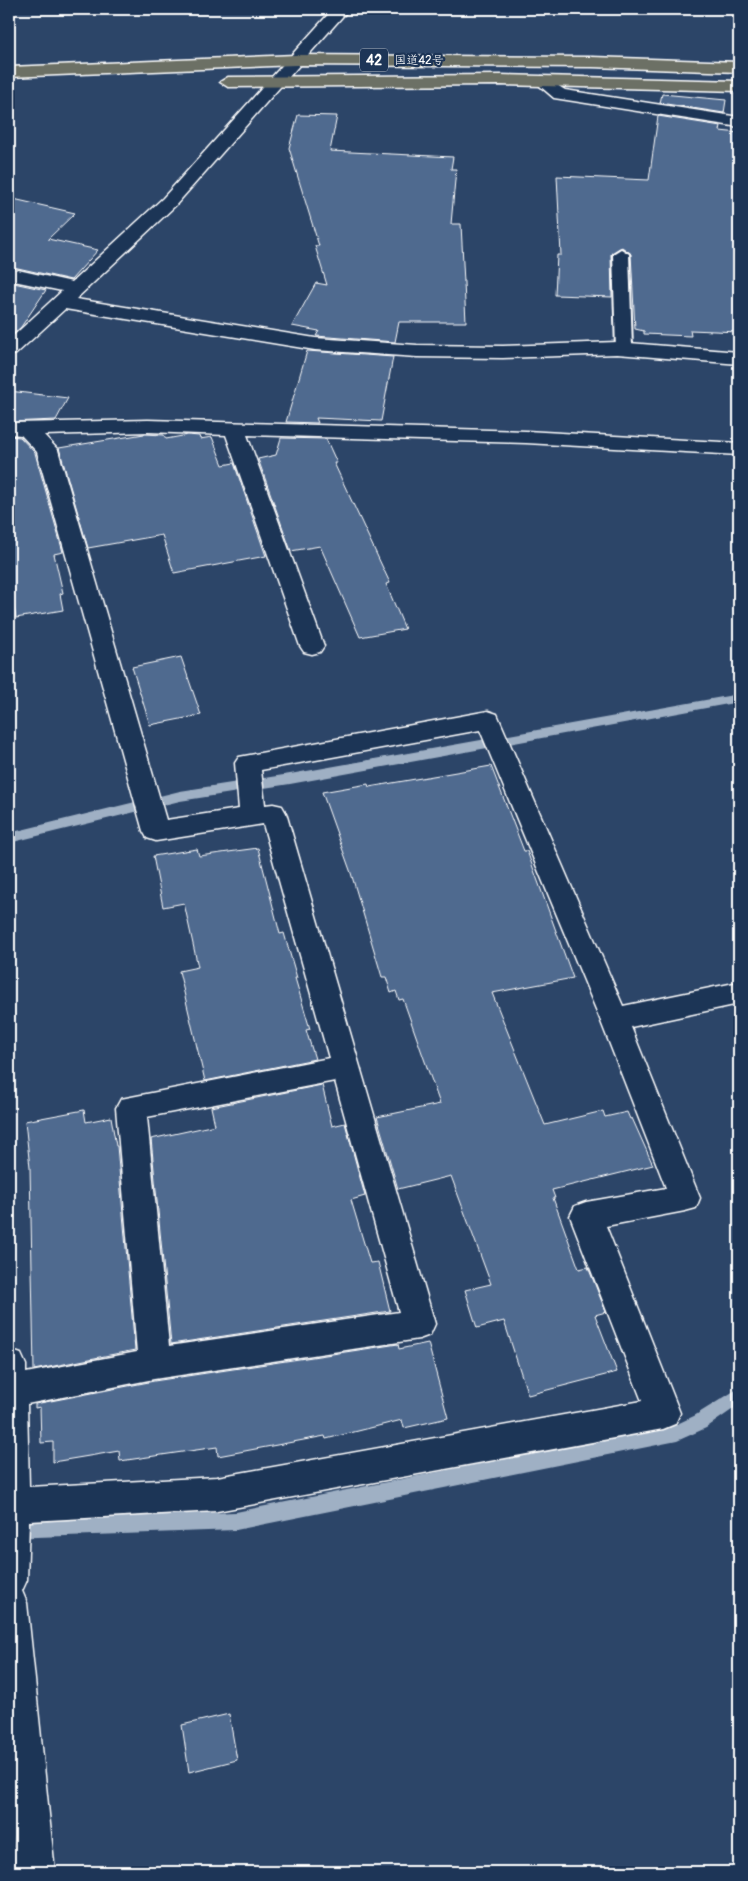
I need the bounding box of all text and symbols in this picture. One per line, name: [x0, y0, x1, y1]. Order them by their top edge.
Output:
road number: 42: [360, 48, 388, 72]
street label: 国道42号: [394, 53, 444, 68]

